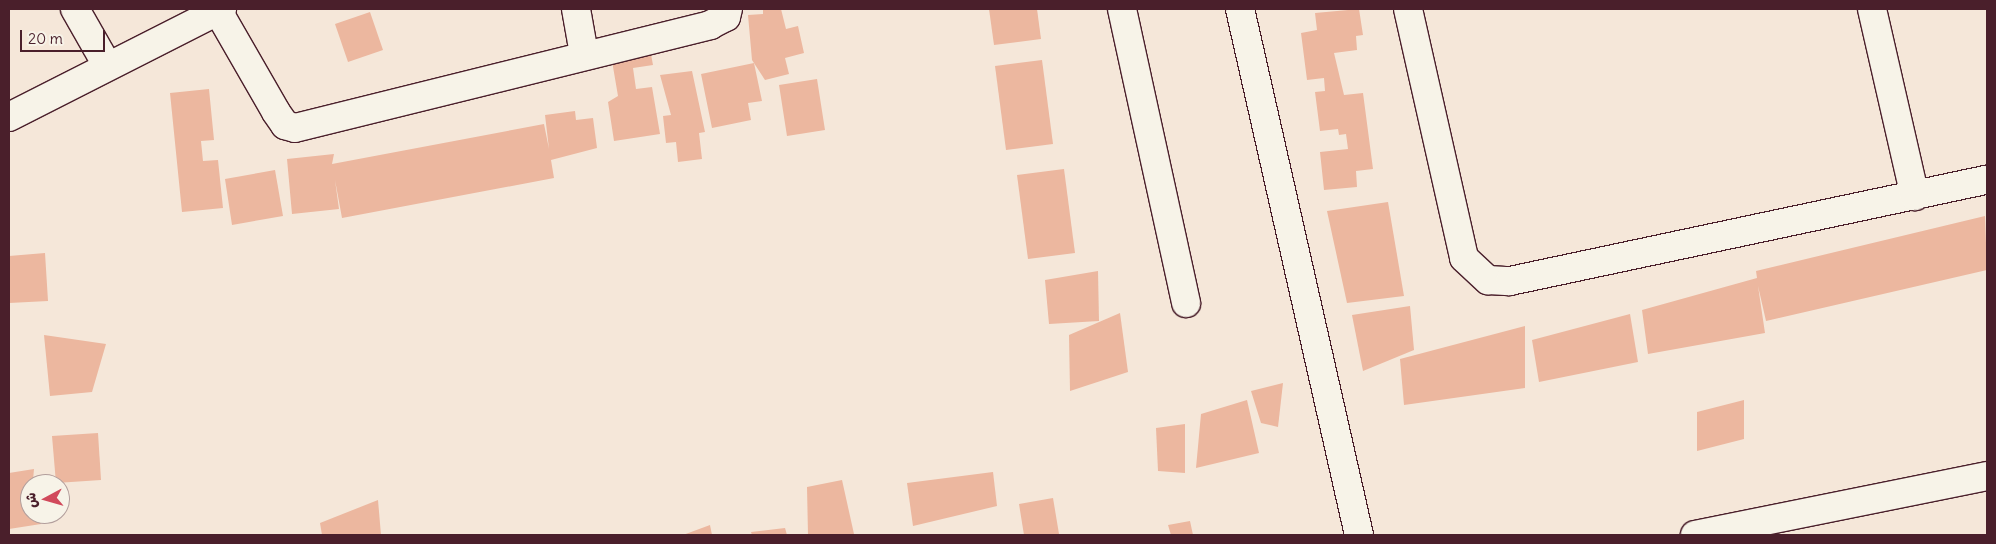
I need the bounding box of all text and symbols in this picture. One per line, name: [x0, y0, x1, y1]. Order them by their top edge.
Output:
scale bar: [22, 20, 108, 52]
text: 20 m: [28, 29, 63, 48]
north arrow: [20, 474, 70, 524]
text: ش: [21, 492, 41, 509]

